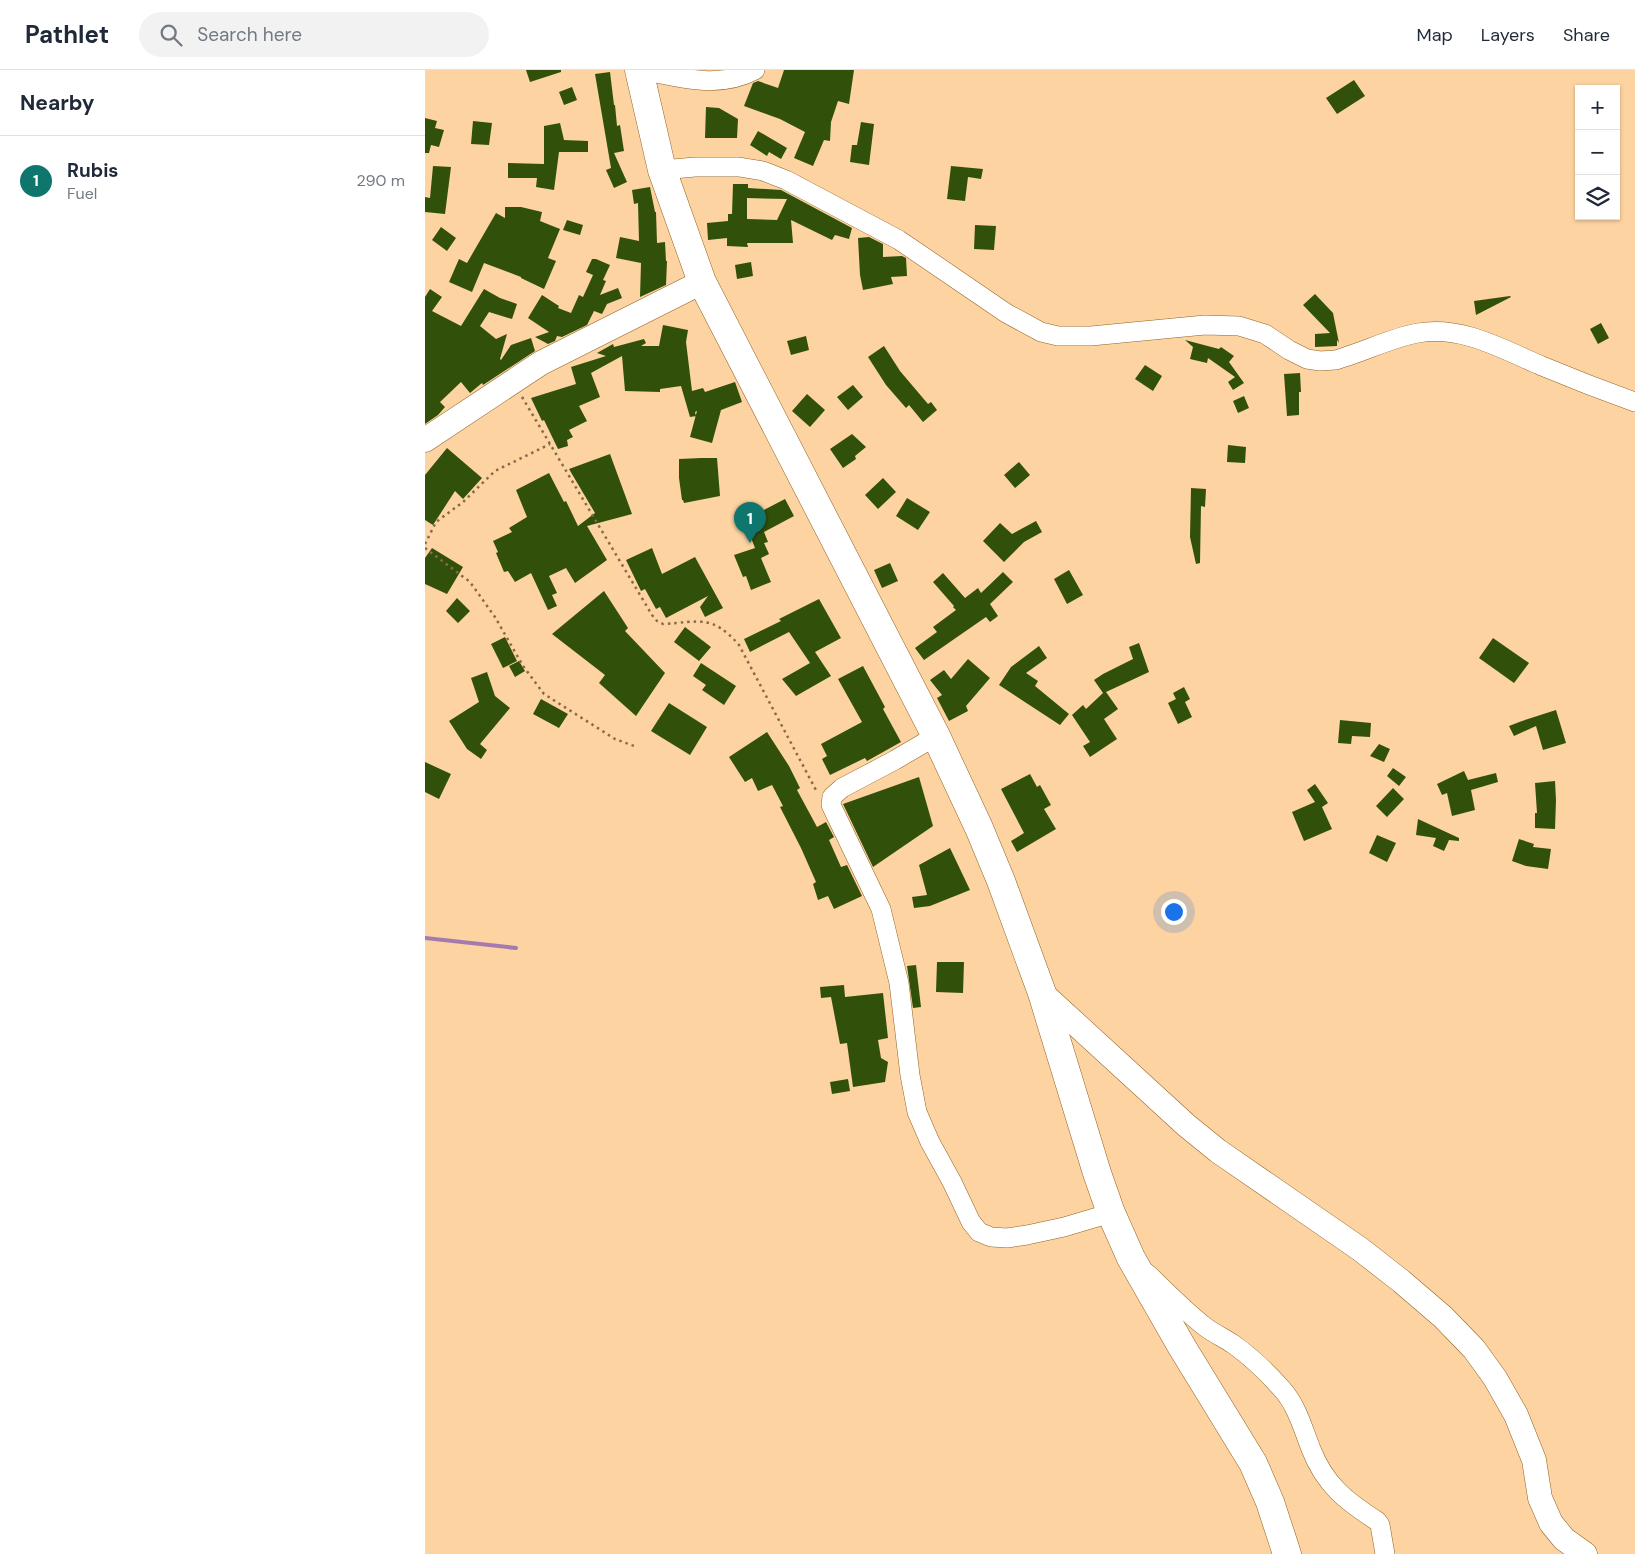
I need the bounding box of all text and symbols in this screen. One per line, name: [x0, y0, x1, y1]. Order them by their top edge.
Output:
search box: [139, 12, 489, 57]
text: Pathlet: [25, 19, 109, 50]
icon: search: [157, 21, 185, 49]
text: Search here: [197, 22, 302, 47]
text: Map: [1417, 23, 1453, 47]
text: Layers: [1481, 23, 1535, 47]
text: Share: [1563, 23, 1610, 47]
map controls: [1575, 85, 1620, 220]
button: +: [1575, 85, 1620, 130]
text: Nearby: [20, 89, 94, 117]
button: −: [1575, 130, 1620, 175]
text: Rubis: [67, 158, 118, 183]
text: 1: [33, 170, 39, 191]
text: 290 m: [356, 170, 405, 191]
button: layers: [1575, 175, 1620, 220]
text: Fuel: [67, 183, 97, 204]
pin: 1: [734, 502, 766, 543]
your location: [1161, 899, 1187, 925]

